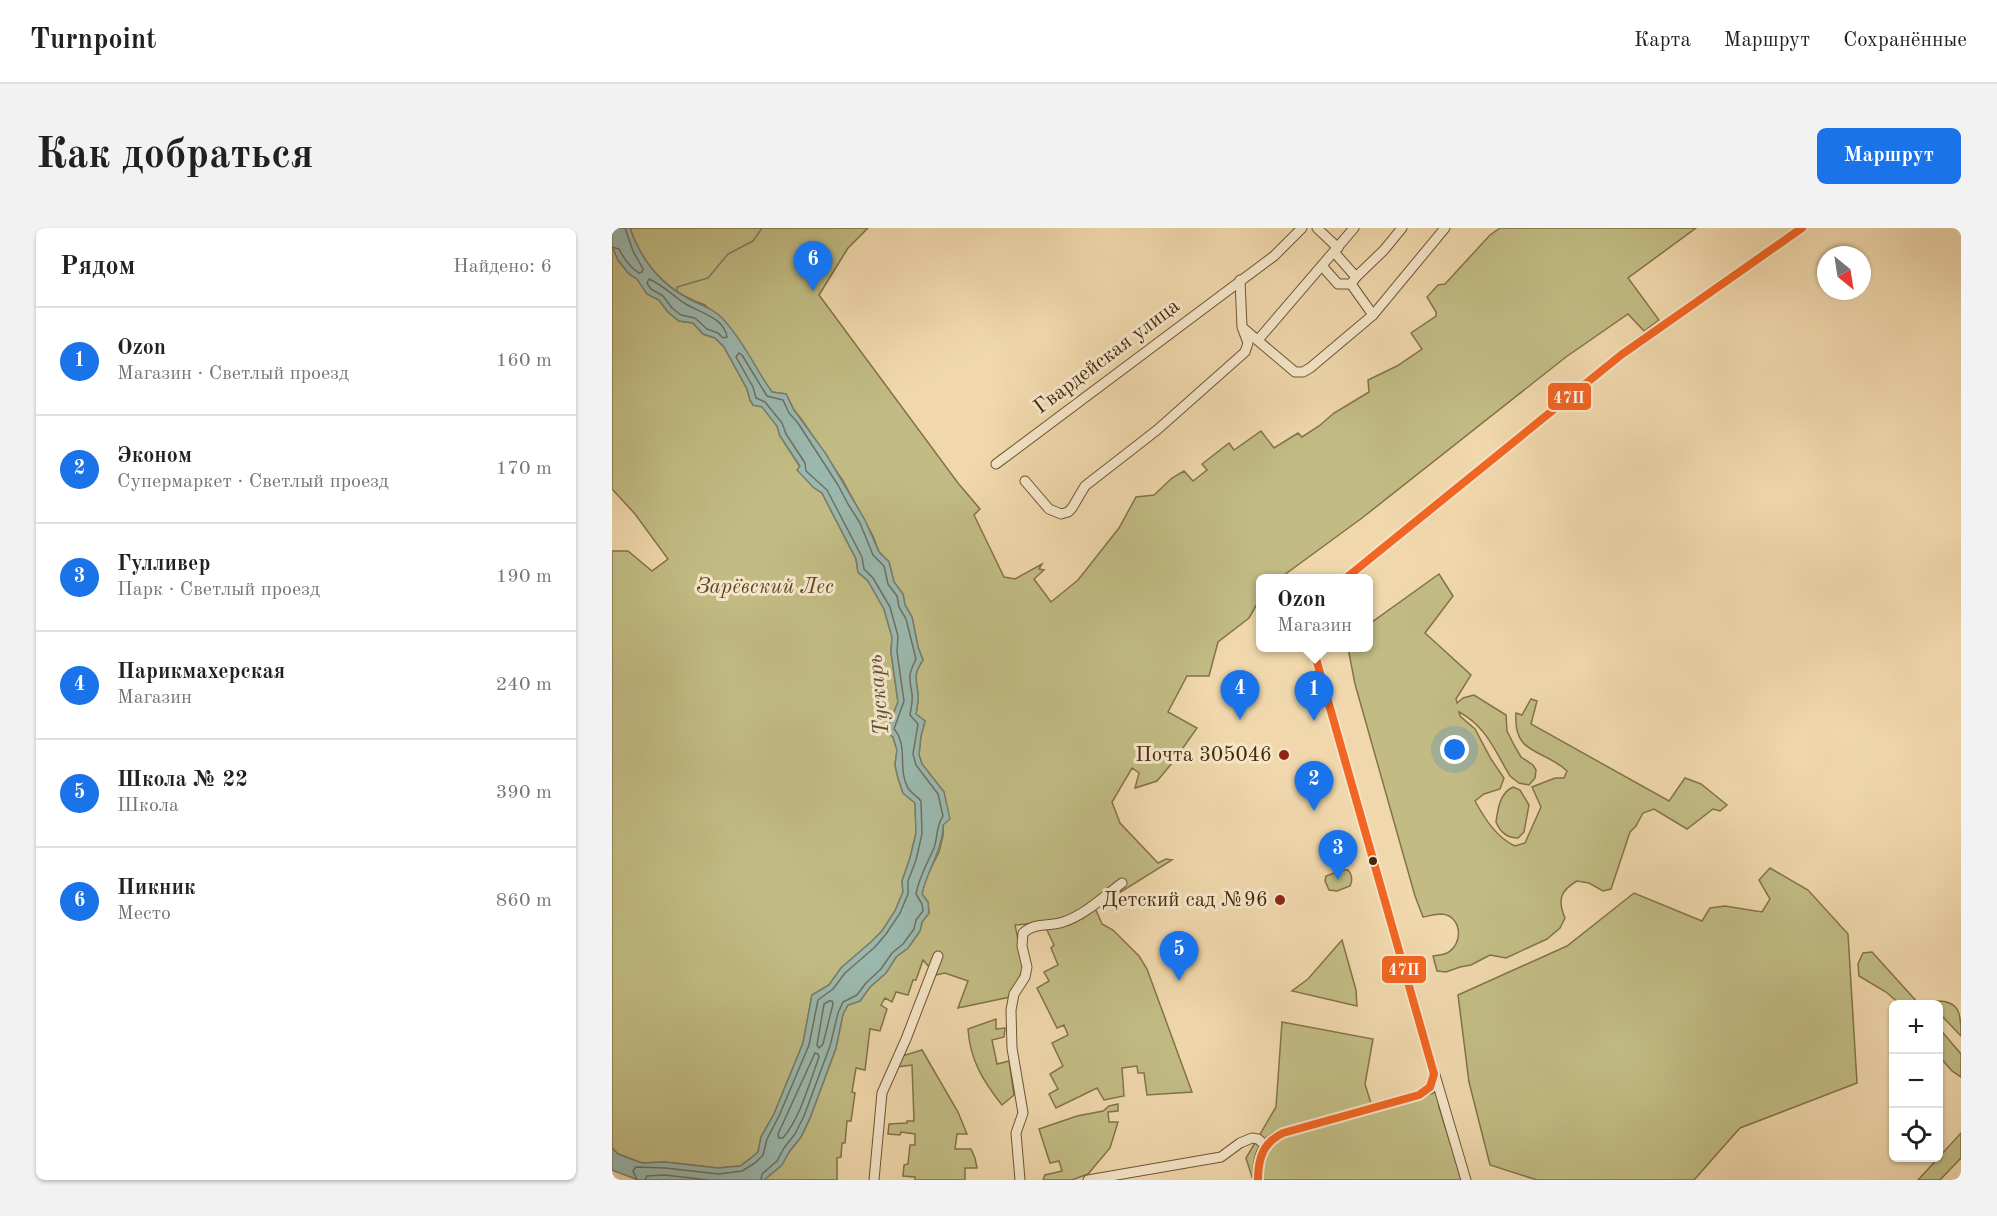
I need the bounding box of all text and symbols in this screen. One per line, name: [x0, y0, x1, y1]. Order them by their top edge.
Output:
text: Turnpoint: [30, 27, 157, 55]
text: Карта: [1634, 30, 1691, 51]
text: Маршрут: [1724, 30, 1810, 51]
text: Сохранённые: [1843, 30, 1967, 51]
button: Маршрут: [1817, 128, 1961, 184]
text: Как добраться: [36, 135, 313, 177]
pin: 6: [794, 242, 832, 291]
north arrow: [1817, 246, 1871, 300]
text: Рядом: [60, 254, 135, 280]
text: Найдено: 6: [453, 257, 552, 277]
street label: Гвардейская улица: [1030, 296, 1184, 418]
text: Ozon: [117, 337, 166, 359]
text: 1: [74, 351, 85, 371]
text: 160 m: [496, 351, 552, 371]
text: Магазин · Светлый проезд: [117, 364, 349, 384]
line badge: 47П: [1547, 382, 1592, 411]
text: 47П: [1553, 391, 1585, 407]
text: Эконом: [117, 445, 192, 467]
text: 2: [74, 459, 85, 479]
text: 170 m: [496, 459, 552, 479]
text: Супермаркет · Светлый проезд: [117, 472, 389, 492]
text: Гулливер: [117, 553, 210, 575]
text: 3: [74, 567, 85, 587]
text: 190 m: [496, 567, 552, 587]
popup: [1256, 574, 1373, 652]
park label: Зарёвский Лес: [696, 576, 834, 598]
text: Парк · Светлый проезд: [117, 580, 320, 600]
text: Ozon: [1277, 589, 1326, 611]
text: Магазин: [1277, 616, 1352, 636]
water label: Тускарь: [864, 653, 894, 737]
text: Парикмахерская: [117, 661, 285, 683]
pin: 4: [1220, 670, 1260, 720]
pin: 1: [1294, 672, 1334, 721]
text: 4: [74, 675, 85, 695]
text: 240 m: [496, 675, 552, 695]
text: Магазин: [117, 688, 192, 708]
your location: [1440, 735, 1469, 764]
place label: Почта 305046: [1135, 745, 1272, 766]
marker: Почта 305046: [1277, 748, 1291, 762]
pin: 2: [1294, 762, 1334, 811]
text: Школа № 22: [117, 769, 248, 791]
text: 5: [74, 783, 85, 803]
text: 390 m: [496, 783, 552, 803]
text: Школа: [117, 796, 179, 816]
pin: 3: [1318, 830, 1358, 880]
unlabelled marker: [1367, 855, 1379, 867]
text: Пикник: [117, 877, 196, 899]
place label: Детский сад №96: [1102, 890, 1268, 911]
text: 6: [74, 891, 85, 911]
text: 860 m: [496, 891, 552, 911]
marker: Детский сад №96: [1273, 893, 1287, 907]
text: Место: [117, 904, 171, 924]
pin: 5: [1160, 932, 1198, 981]
line badge: 47П: [1381, 955, 1427, 984]
text: 47П: [1388, 963, 1420, 979]
map controls: [1889, 1000, 1943, 1162]
button: +: [1889, 1000, 1943, 1054]
button: −: [1889, 1054, 1943, 1108]
button: locate: [1889, 1108, 1943, 1162]

